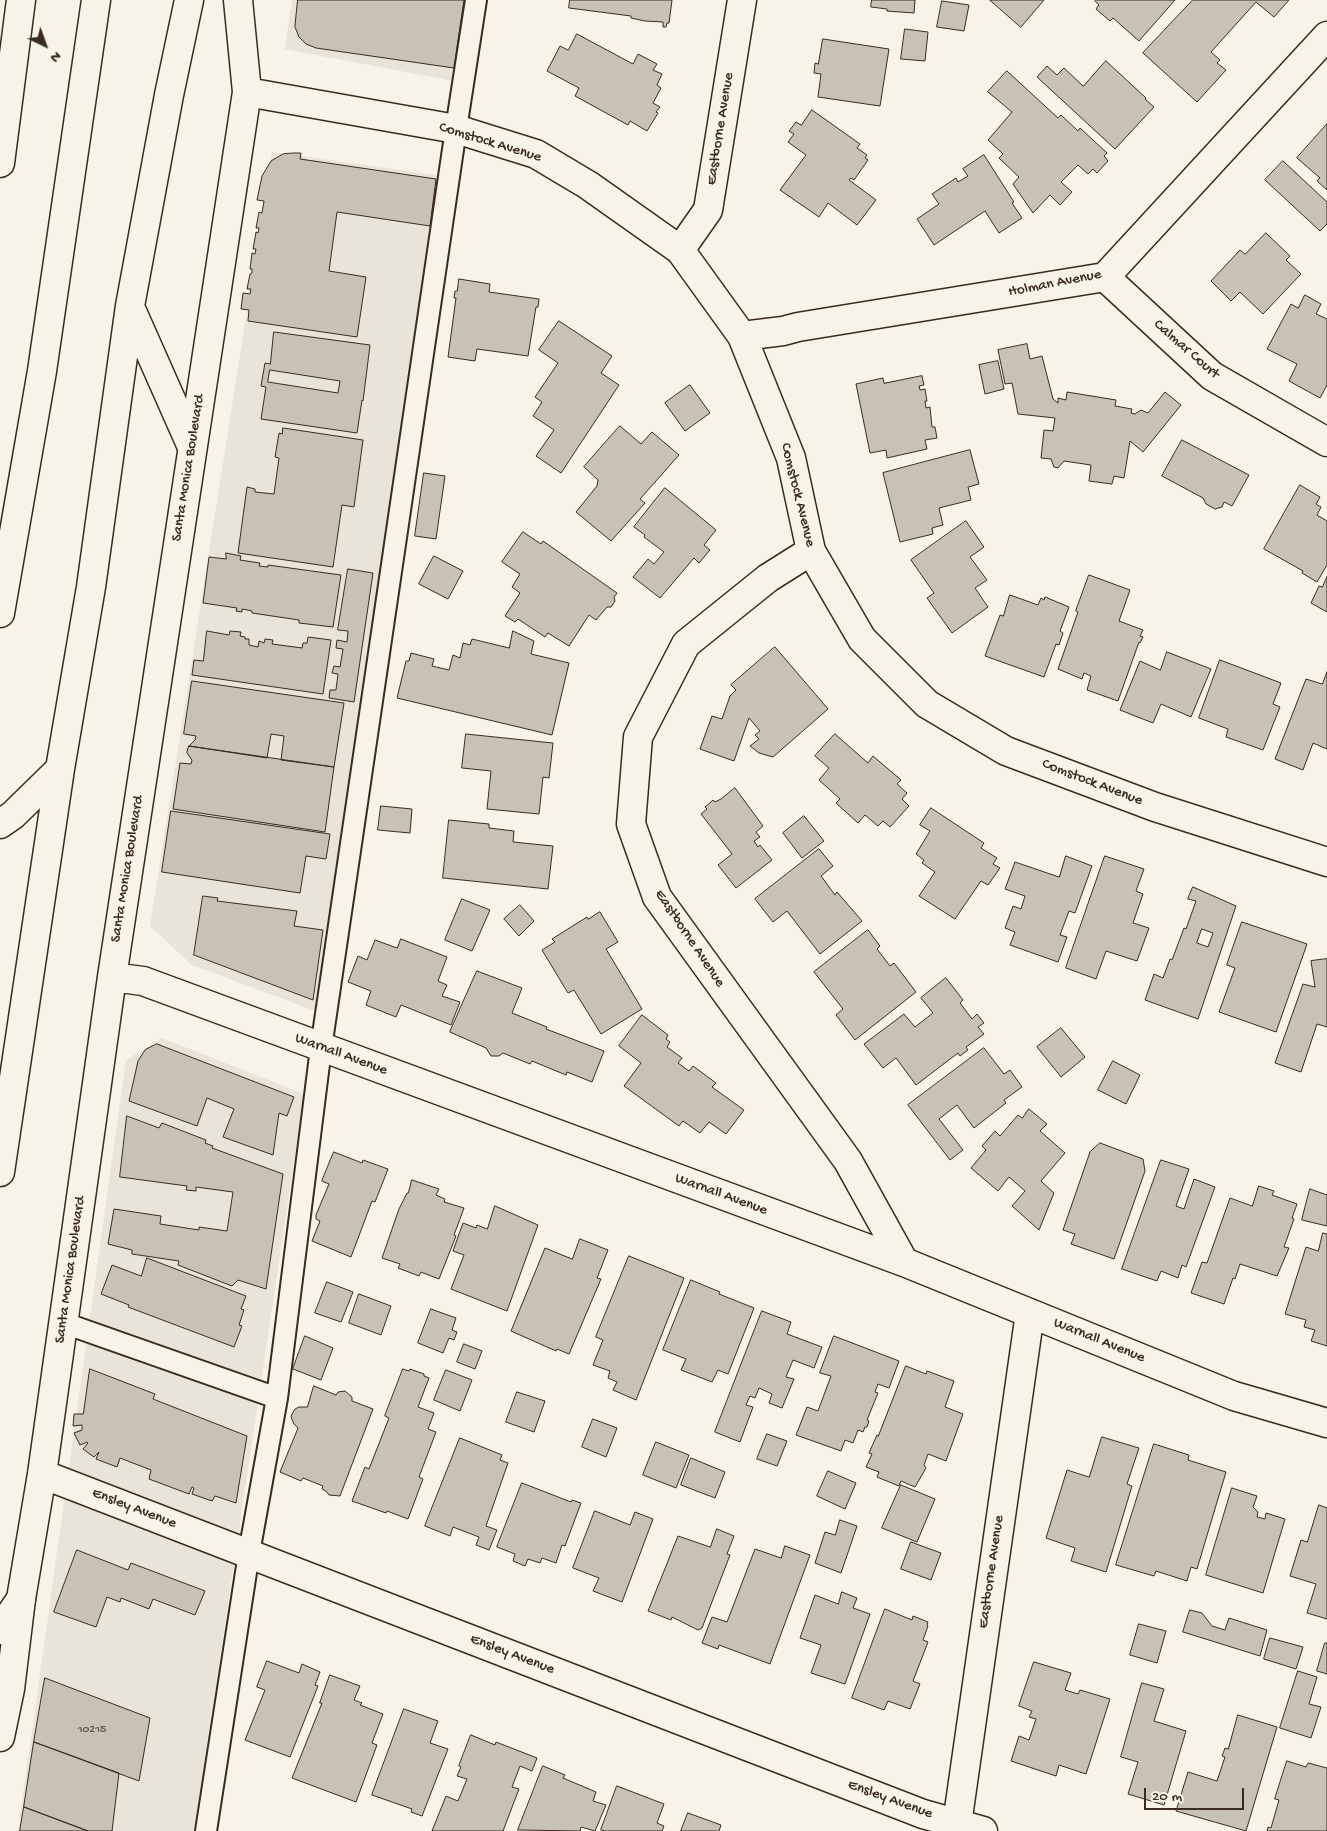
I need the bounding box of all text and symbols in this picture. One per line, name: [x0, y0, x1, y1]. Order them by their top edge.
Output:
north arrow: [20, 20, 70, 70]
text: N: [46, 47, 64, 66]
street label: Eastborne Avenue: [703, 71, 739, 187]
street label: Comstock Avenue: [436, 119, 544, 167]
street label: Holman Avenue: [1007, 266, 1103, 302]
street label: Calmar Court: [1149, 316, 1223, 384]
street label: Santa Monica Boulevard: [168, 393, 210, 543]
street label: Comstock Avenue: [775, 441, 819, 549]
street label: Comstock Avenue: [1039, 756, 1145, 810]
street label: Santa Monica Boulevard: [107, 794, 149, 944]
street label: Eastborne Avenue: [650, 887, 728, 991]
street label: Warnall Avenue: [292, 1030, 390, 1080]
street label: Warnall Avenue: [672, 1170, 770, 1220]
street label: Santa Monica Boulevard: [52, 1195, 90, 1345]
street label: Warnall Avenue: [1051, 1314, 1147, 1368]
street label: Ensley Avenue: [89, 1485, 179, 1533]
street label: Eastborne Avenue: [975, 1514, 1009, 1630]
street label: Ensley Avenue: [467, 1631, 557, 1679]
house number: 10215: [78, 1723, 106, 1737]
street label: Ensley Avenue: [845, 1776, 935, 1824]
scale bar: [1147, 1778, 1247, 1810]
text: 20 m: [1152, 1788, 1182, 1806]

